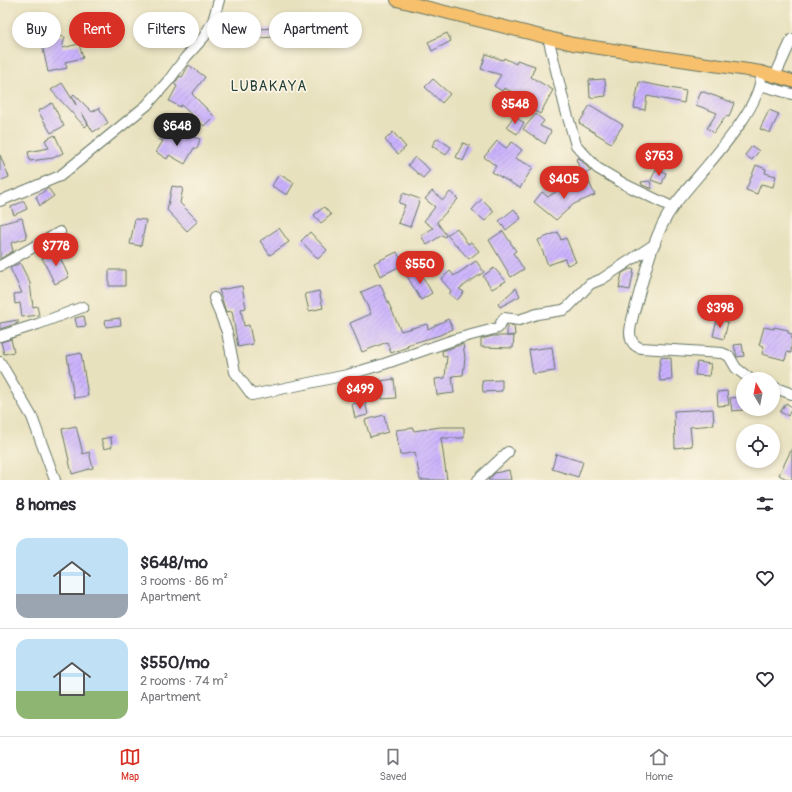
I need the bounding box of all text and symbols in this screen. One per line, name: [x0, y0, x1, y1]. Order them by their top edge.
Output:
chip: Buy: [12, 12, 61, 48]
chip: Rent: [69, 12, 125, 48]
chip: Filters: [133, 12, 199, 48]
chip: New: [207, 12, 261, 48]
chip: Apartment: [269, 12, 362, 48]
district label: LUBAKAYA: [231, 78, 307, 95]
pin: $548: [491, 91, 539, 125]
text: $548: [501, 96, 529, 112]
pin: $648: [153, 113, 201, 147]
text: $648: [163, 118, 191, 134]
pin: $763: [635, 143, 683, 177]
text: $763: [645, 148, 673, 164]
pin: $405: [540, 166, 588, 200]
text: $405: [549, 171, 579, 187]
pin: $778: [32, 233, 80, 267]
text: $778: [42, 238, 70, 254]
pin: $550: [396, 251, 444, 285]
text: $550: [405, 256, 435, 272]
pin: $398: [696, 295, 744, 329]
text: $398: [706, 300, 734, 316]
north arrow: [736, 372, 780, 416]
map controls: [736, 372, 780, 468]
pin: $499: [336, 376, 384, 410]
text: $499: [346, 381, 374, 397]
button: locate: [736, 424, 780, 468]
icon: filters: [754, 493, 776, 515]
text: 8 homes: [16, 494, 76, 515]
text: $648/mo: [140, 552, 208, 573]
icon: home: [48, 554, 96, 602]
icon: heart: [754, 567, 776, 589]
text: 3 rooms · 86 m²: [140, 573, 228, 589]
text: Apartment: [140, 589, 201, 605]
text: $550/mo: [140, 652, 210, 673]
icon: home: [48, 655, 96, 703]
icon: heart: [754, 668, 776, 690]
text: 2 rooms · 74 m²: [140, 673, 228, 689]
text: Apartment: [140, 689, 201, 705]
tab: Map: [119, 746, 141, 783]
tab: Saved: [379, 746, 407, 783]
tab: Home: [645, 746, 673, 783]

